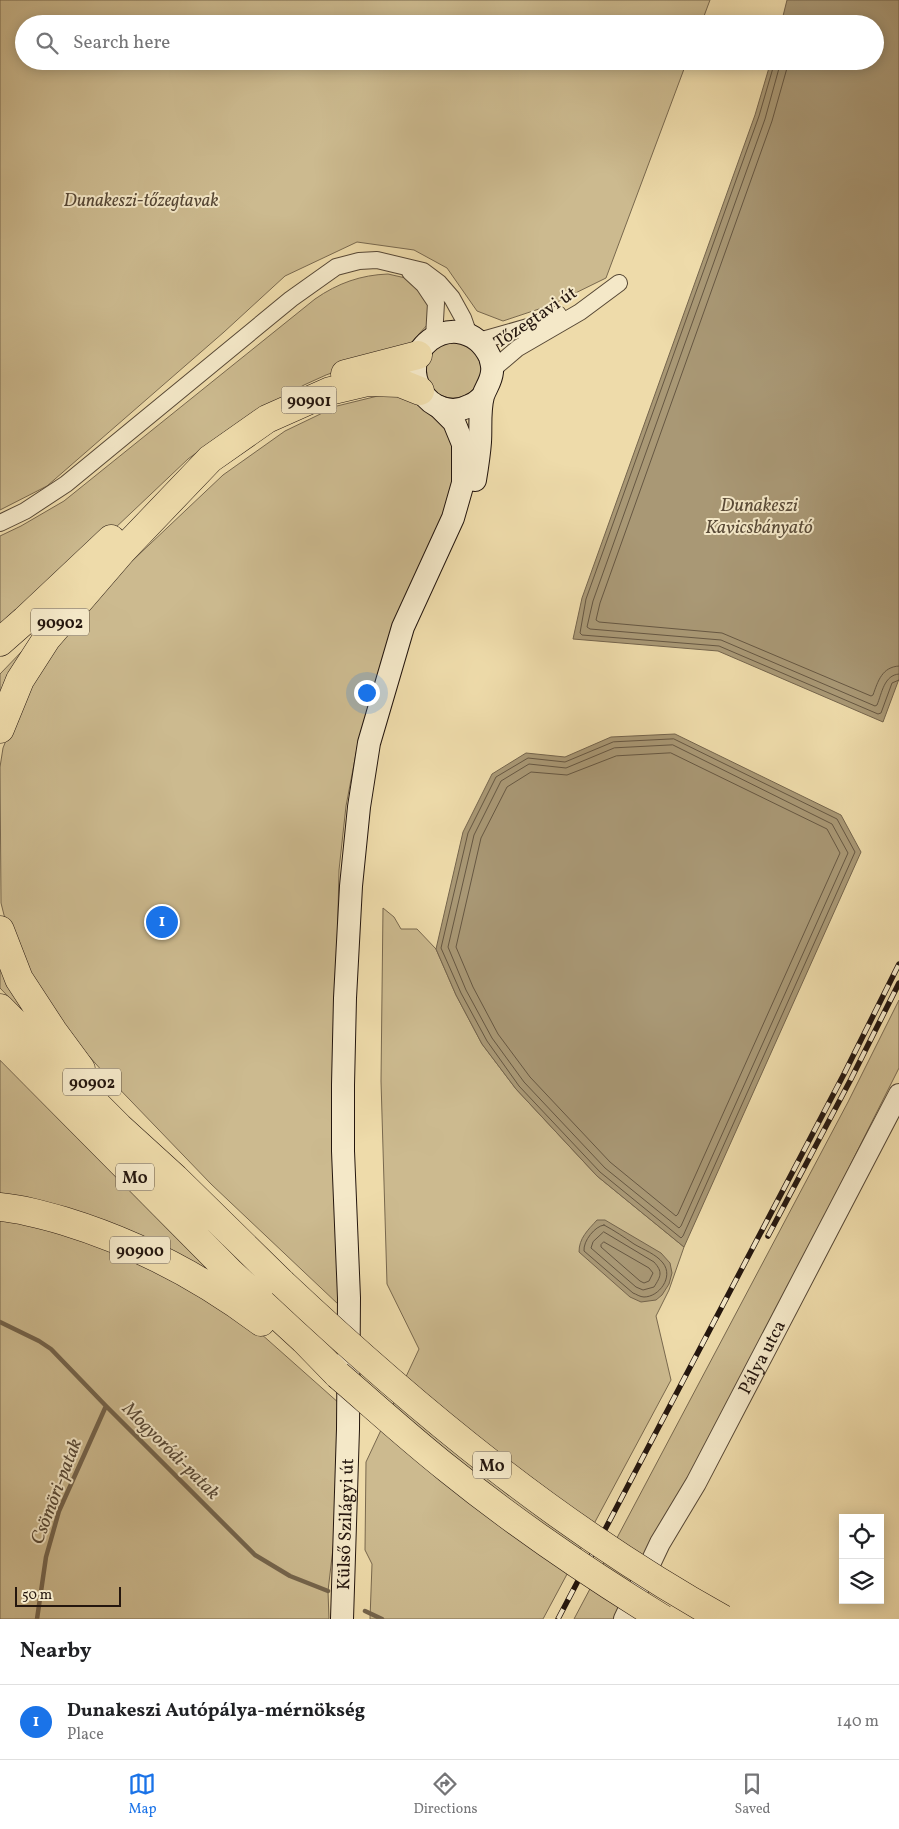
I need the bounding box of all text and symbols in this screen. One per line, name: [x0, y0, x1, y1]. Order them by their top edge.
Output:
search box: [15, 15, 884, 70]
icon: search: [33, 29, 61, 57]
text: Search here: [73, 30, 170, 56]
park label: Dunakeszi-tőzegtavak: [63, 189, 219, 214]
street label: Tőzegtavi út: [489, 281, 582, 355]
road number: 90901: [282, 386, 336, 414]
water label: Dunakeszi Kavicsbányató: [705, 493, 813, 541]
road number: 90902: [31, 608, 89, 636]
your location: [354, 680, 380, 706]
pin: 1: [146, 903, 178, 941]
road number: 90902: [63, 1068, 121, 1096]
road number: M0: [116, 1164, 154, 1190]
road number: 90900: [110, 1236, 170, 1264]
street label: Pálya utca: [733, 1316, 793, 1399]
water label: Mogyoródi-patak: [115, 1396, 225, 1506]
water label: Csömöri-patak: [25, 1435, 89, 1548]
road number: M0: [473, 1452, 511, 1478]
street label: Külső Szilágyi út: [332, 1458, 361, 1590]
map controls: [839, 1514, 884, 1604]
button: locate: [839, 1514, 884, 1559]
button: layers: [839, 1559, 884, 1604]
scale bar: [15, 1584, 121, 1607]
text: 50 m: [22, 1586, 52, 1605]
text: Nearby: [20, 1637, 91, 1666]
text: Dunakeszi Autópálya-mérnökség: [67, 1698, 365, 1724]
text: 1: [33, 1711, 39, 1733]
text: 140 m: [837, 1711, 879, 1733]
text: Place: [67, 1724, 104, 1746]
tab: Map: [128, 1770, 156, 1819]
tab: Directions: [413, 1770, 478, 1819]
tab: Saved: [734, 1770, 771, 1819]

